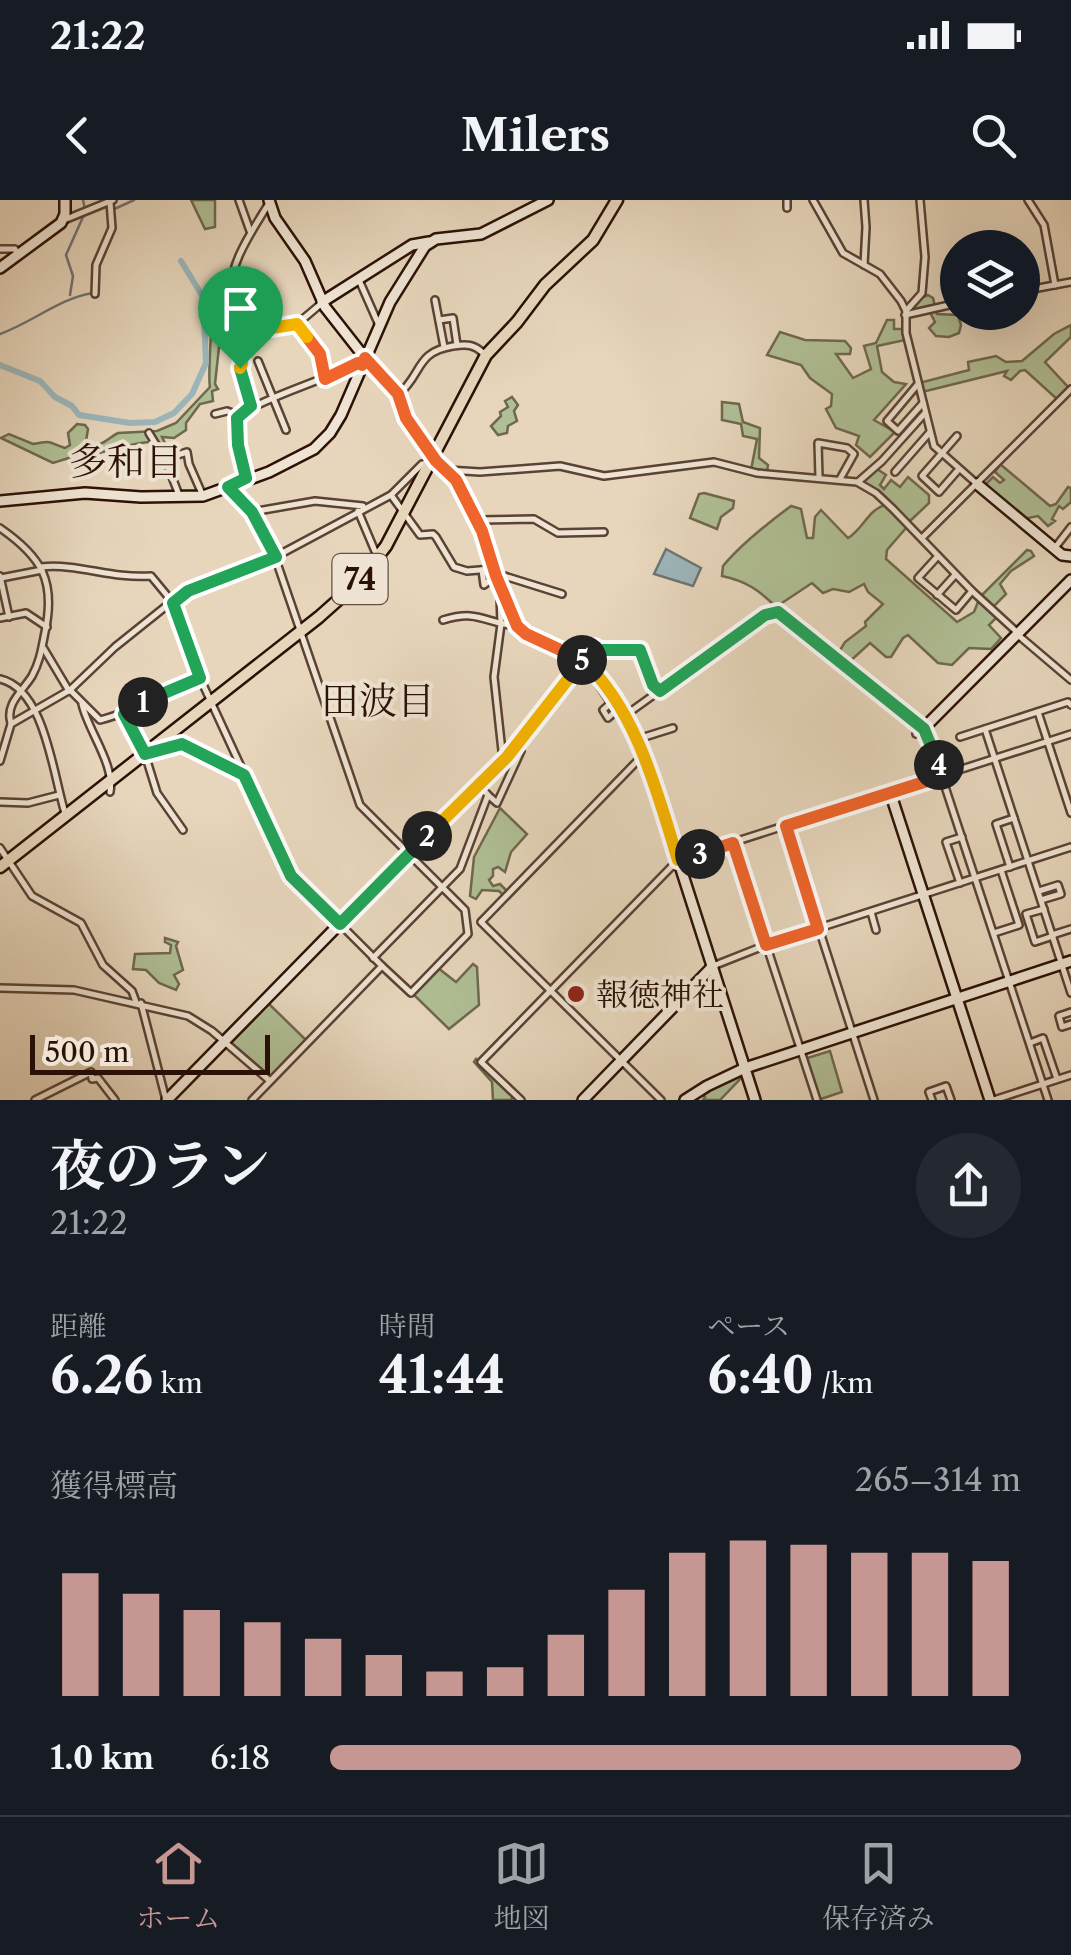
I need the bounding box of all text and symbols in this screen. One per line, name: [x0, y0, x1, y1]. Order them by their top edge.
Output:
text: 21:22: [50, 12, 146, 59]
text: Milers: [461, 107, 610, 163]
icon: back: [50, 108, 105, 163]
icon: search: [966, 108, 1021, 163]
map controls: [940, 230, 1040, 330]
button: layers: [940, 230, 1040, 330]
pin: [198, 266, 283, 369]
icon: arrive: [213, 281, 268, 336]
district label: 多和目: [69, 438, 183, 485]
road number: 74: [332, 554, 388, 604]
pin: 5: [557, 635, 607, 685]
text: 5: [574, 643, 590, 677]
pin: 1: [118, 677, 168, 727]
district label: 田波目: [321, 677, 435, 724]
text: 1: [137, 685, 149, 719]
pin: 4: [914, 740, 964, 790]
text: 4: [931, 748, 947, 782]
pin: 2: [402, 811, 452, 861]
text: 2: [419, 819, 435, 853]
pin: 3: [675, 829, 725, 879]
text: 3: [692, 837, 708, 871]
place label: 報徳神社: [596, 975, 724, 1014]
marker: 報徳神社: [565, 983, 587, 1005]
scale bar: [30, 1030, 270, 1074]
text: 500 m: [45, 1035, 129, 1069]
text: 夜のラン: [50, 1132, 270, 1199]
button: share: [916, 1133, 1021, 1238]
text: 21:22: [50, 1203, 128, 1242]
text: 距離: [50, 1309, 106, 1343]
text: 時間: [379, 1309, 435, 1343]
text: ペース: [707, 1309, 790, 1343]
text: 6.26: [50, 1344, 153, 1406]
text: 41:44: [379, 1344, 505, 1406]
text: 6:40: [707, 1344, 814, 1406]
text: km: [153, 1366, 203, 1400]
text: /km: [814, 1366, 873, 1400]
text: 265–314 m: [855, 1460, 1021, 1499]
text: 獲得標高: [50, 1466, 178, 1505]
text: 1.0 km: [50, 1738, 154, 1777]
text: 6:18: [210, 1738, 270, 1777]
tab: ホーム: [136, 1836, 221, 1936]
tab: 地図: [493, 1836, 550, 1936]
tab: 保存済み: [822, 1836, 935, 1936]

